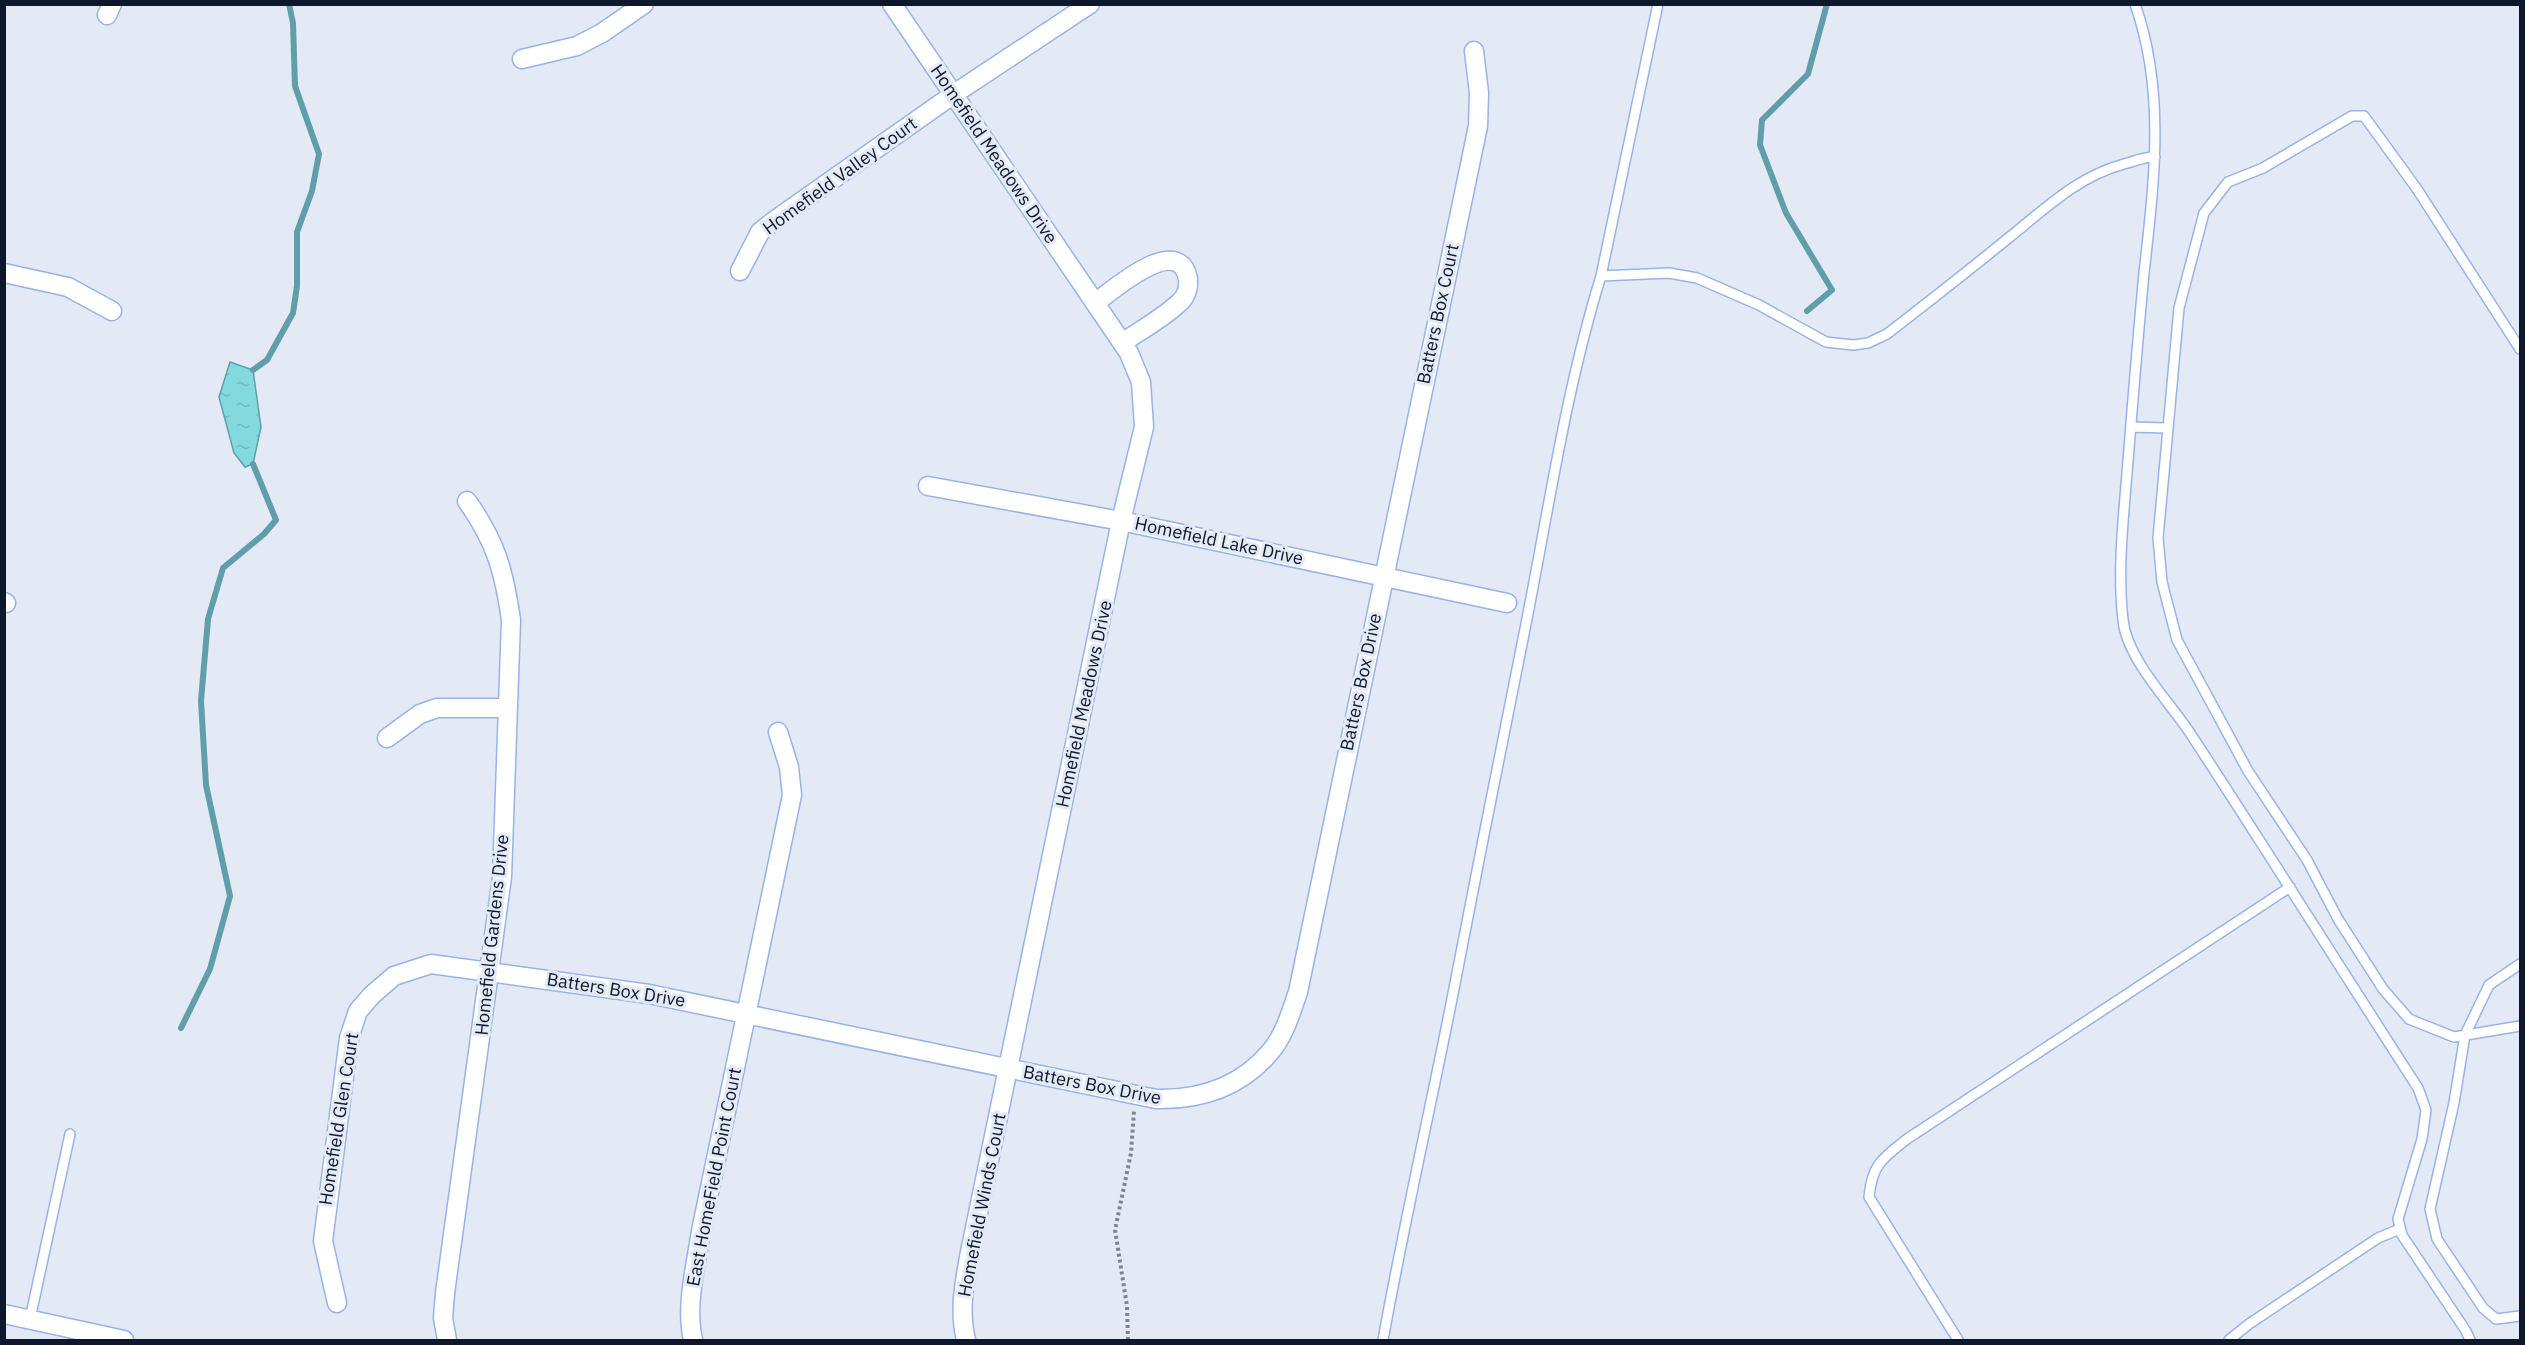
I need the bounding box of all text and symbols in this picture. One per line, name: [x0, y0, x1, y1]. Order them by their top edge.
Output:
street label: Homefield Meadows Drive: [926, 60, 1063, 248]
street label: Homefield Valley Court: [758, 112, 921, 239]
street label: Batters Box Court: [1411, 242, 1464, 386]
street label: Homefield Lake Drive: [1133, 511, 1306, 570]
street label: Homefield Meadows Drive: [1050, 598, 1117, 810]
street label: Batters Box Drive: [1335, 611, 1386, 753]
street label: Homefield Gardens Drive: [470, 833, 514, 1037]
street label: Batters Box Drive: [545, 967, 687, 1012]
street label: Homefield Glen Court: [314, 1031, 363, 1207]
street label: Batters Box Drive: [1021, 1060, 1163, 1109]
street label: East HomeField Point Court: [681, 1066, 746, 1288]
street label: Homefield Winds Court: [952, 1111, 1011, 1299]

